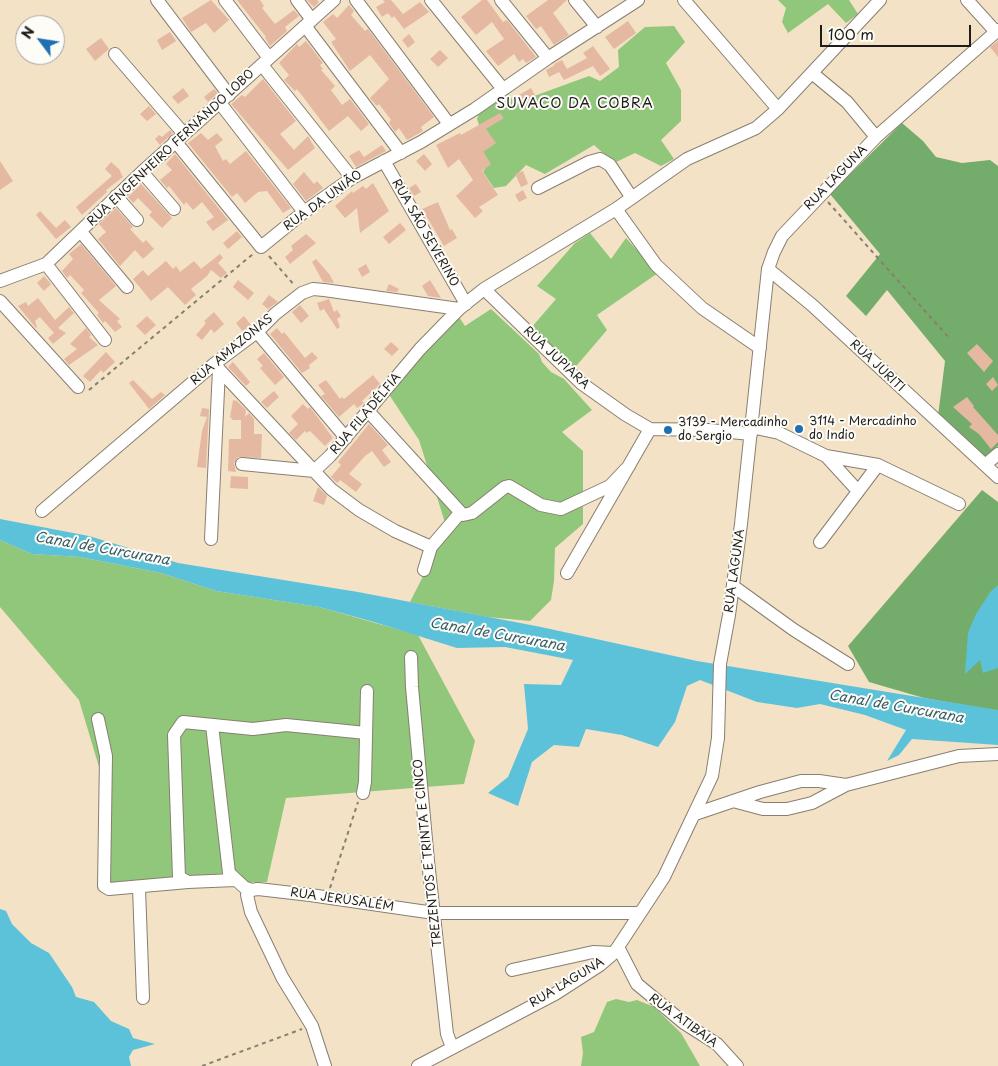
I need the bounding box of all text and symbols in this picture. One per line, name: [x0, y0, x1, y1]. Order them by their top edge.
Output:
north arrow: [15, 15, 65, 65]
scale bar: [823, 15, 974, 47]
text: N: [16, 22, 39, 43]
text: 100 m: [828, 22, 874, 45]
street label: RUA ENGENHEIRO FERNANDO LOBO: [85, 67, 257, 229]
district label: SUVACO DA COBRA: [495, 96, 655, 112]
street label: RUA LAGUNA: [802, 143, 870, 213]
street label: RUA DA UNIÃO: [281, 168, 365, 234]
street label: RUA SÃO SEVERINO: [388, 177, 462, 289]
street label: RUA AMAZONAS: [188, 311, 276, 389]
street label: RUA JUPIARA: [520, 324, 592, 392]
street label: RUA JURITI: [847, 337, 907, 395]
street label: RUA FILADÉLFIA: [328, 370, 404, 458]
place label: 3114 - Mercadinho do Indio: [809, 415, 917, 443]
place label: 3139 - Mercadinho do Sergio: [678, 416, 788, 444]
marker: 3114 - Mercadinho do Indio: [793, 423, 805, 435]
marker: 3139 - Mercadinho do Sergio: [662, 424, 674, 436]
street label: RUA LAGUNA: [722, 528, 748, 614]
water label: Canal de Curcurana: [33, 529, 171, 569]
water label: Canal de Curcurana: [428, 615, 566, 655]
water label: Canal de Curcurana: [827, 687, 965, 727]
street label: TREZENTOS E TRINTA E CINCO: [411, 758, 445, 948]
street label: RUA JERUSALÉM: [289, 886, 395, 914]
street label: RUA LAGUNA: [527, 955, 607, 1011]
street label: RUA ATIBAIA: [646, 991, 720, 1051]

